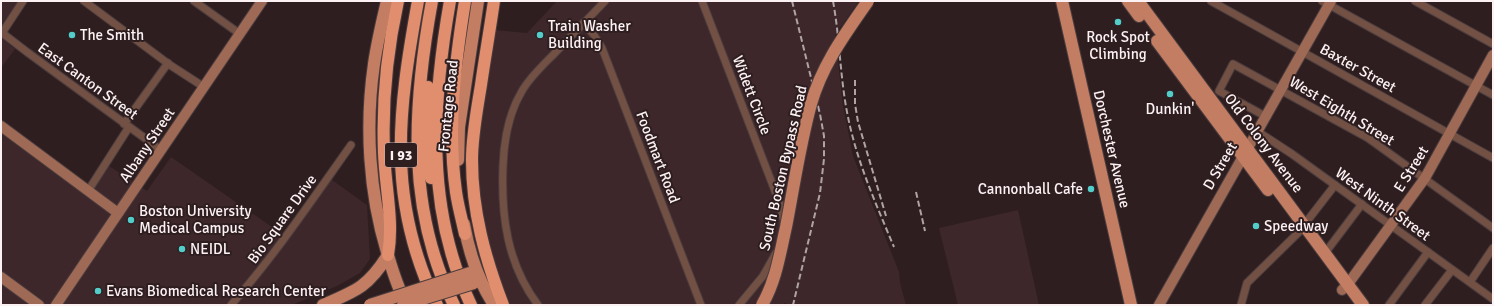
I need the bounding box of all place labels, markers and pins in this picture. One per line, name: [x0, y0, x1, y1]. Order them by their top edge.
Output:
place label: Train Washer Building: [548, 17, 631, 52]
marker: Rock Spot Climbing: [1113, 17, 1123, 27]
place label: The Smith: [80, 26, 144, 44]
place label: Rock Spot Climbing: [1086, 28, 1150, 63]
marker: The Smith: [67, 30, 77, 40]
marker: Train Washer Building: [535, 30, 545, 40]
marker: Dunkin': [1165, 89, 1175, 99]
place label: Dunkin': [1146, 100, 1194, 118]
place label: Cannonball Cafe: [978, 180, 1083, 198]
marker: Cannonball Cafe: [1086, 184, 1096, 194]
place label: Boston University Medical Campus: [139, 202, 252, 237]
marker: Boston University Medical Campus: [126, 215, 136, 225]
place label: Speedway: [1264, 217, 1328, 235]
marker: Speedway: [1251, 221, 1261, 231]
place label: NEIDL: [190, 240, 231, 258]
marker: NEIDL: [177, 244, 187, 254]
place label: Evans Biomedical Research Center: [106, 282, 326, 300]
marker: Evans Biomedical Research Center: [93, 286, 103, 296]

